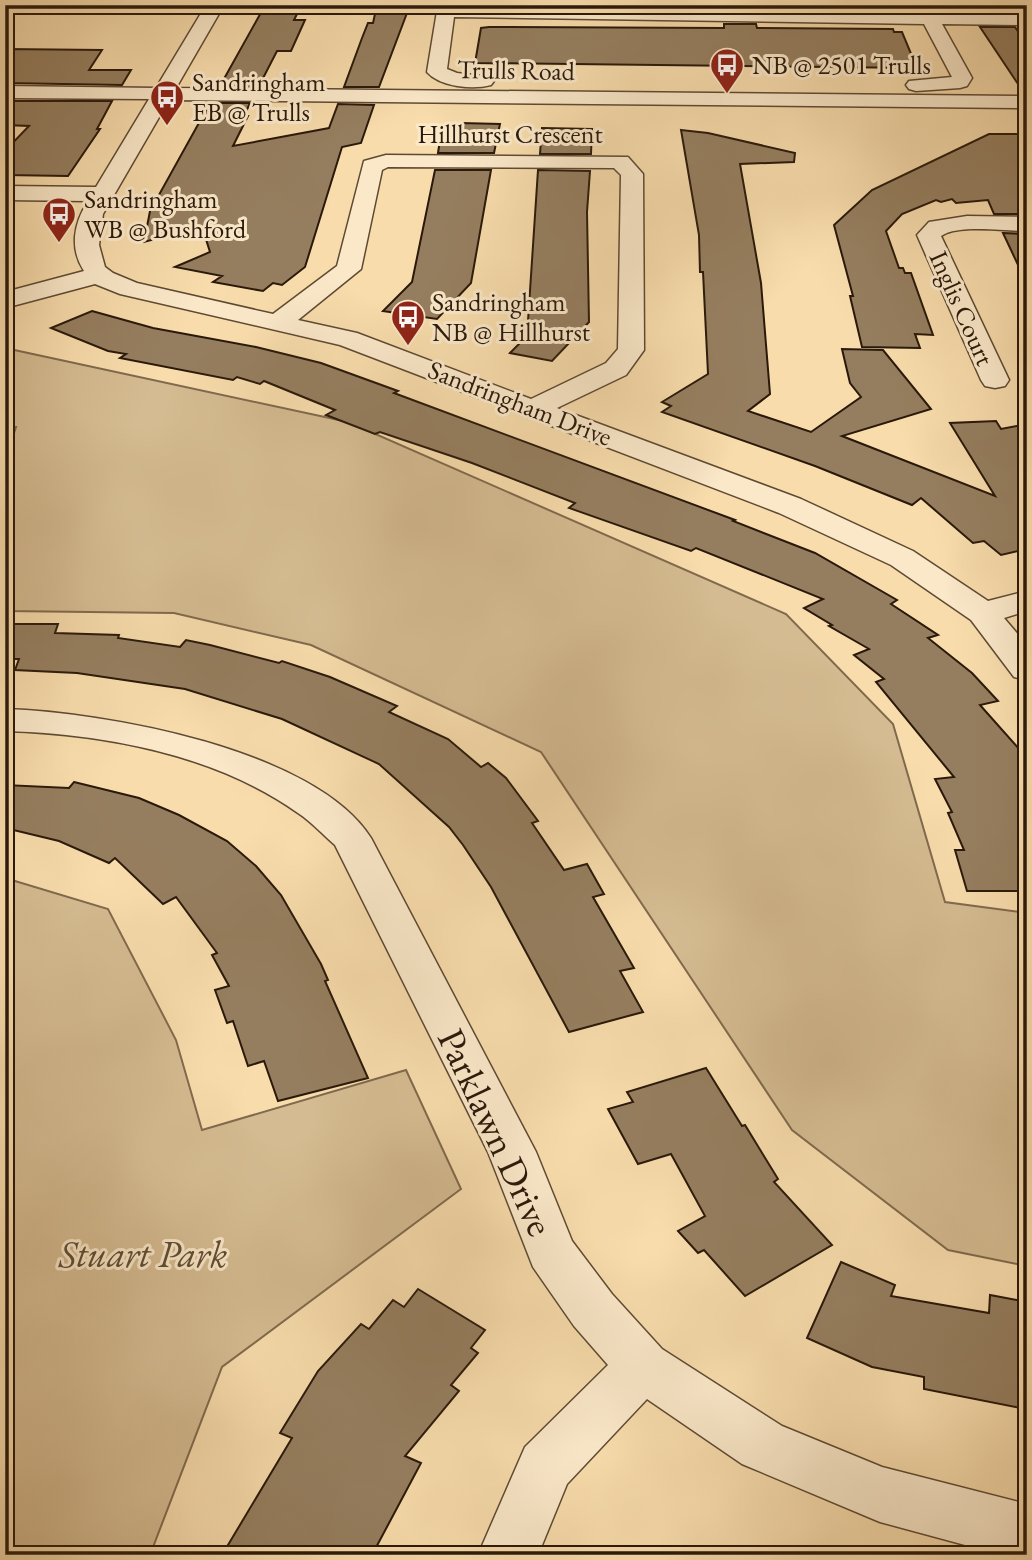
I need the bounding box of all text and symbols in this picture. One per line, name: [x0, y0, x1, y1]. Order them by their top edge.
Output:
bus stop icon: NB @ 2501 Trulls: [708, 46, 746, 95]
place label: NB @ 2501 Trulls: [752, 48, 931, 82]
street label: Trulls Road: [457, 52, 576, 88]
place label: Sandringham EB @ Trulls: [192, 65, 325, 129]
bus stop icon: Sandringham EB @ Trulls: [148, 78, 186, 127]
street label: Hillhurst Crescent: [417, 117, 603, 151]
place label: Sandringham WB @ Bushford: [84, 182, 247, 246]
bus stop icon: Sandringham WB @ Bushford: [40, 195, 78, 244]
street label: Inglis Court: [922, 245, 1002, 371]
place label: Sandringham NB @ Hillhurst: [432, 285, 590, 349]
bus stop icon: Sandringham NB @ Hillhurst: [389, 298, 427, 347]
street label: Sandringham Drive: [423, 352, 617, 454]
street label: Parklawn Drive: [427, 1020, 566, 1243]
park label: Stuart Park: [58, 1229, 227, 1278]

